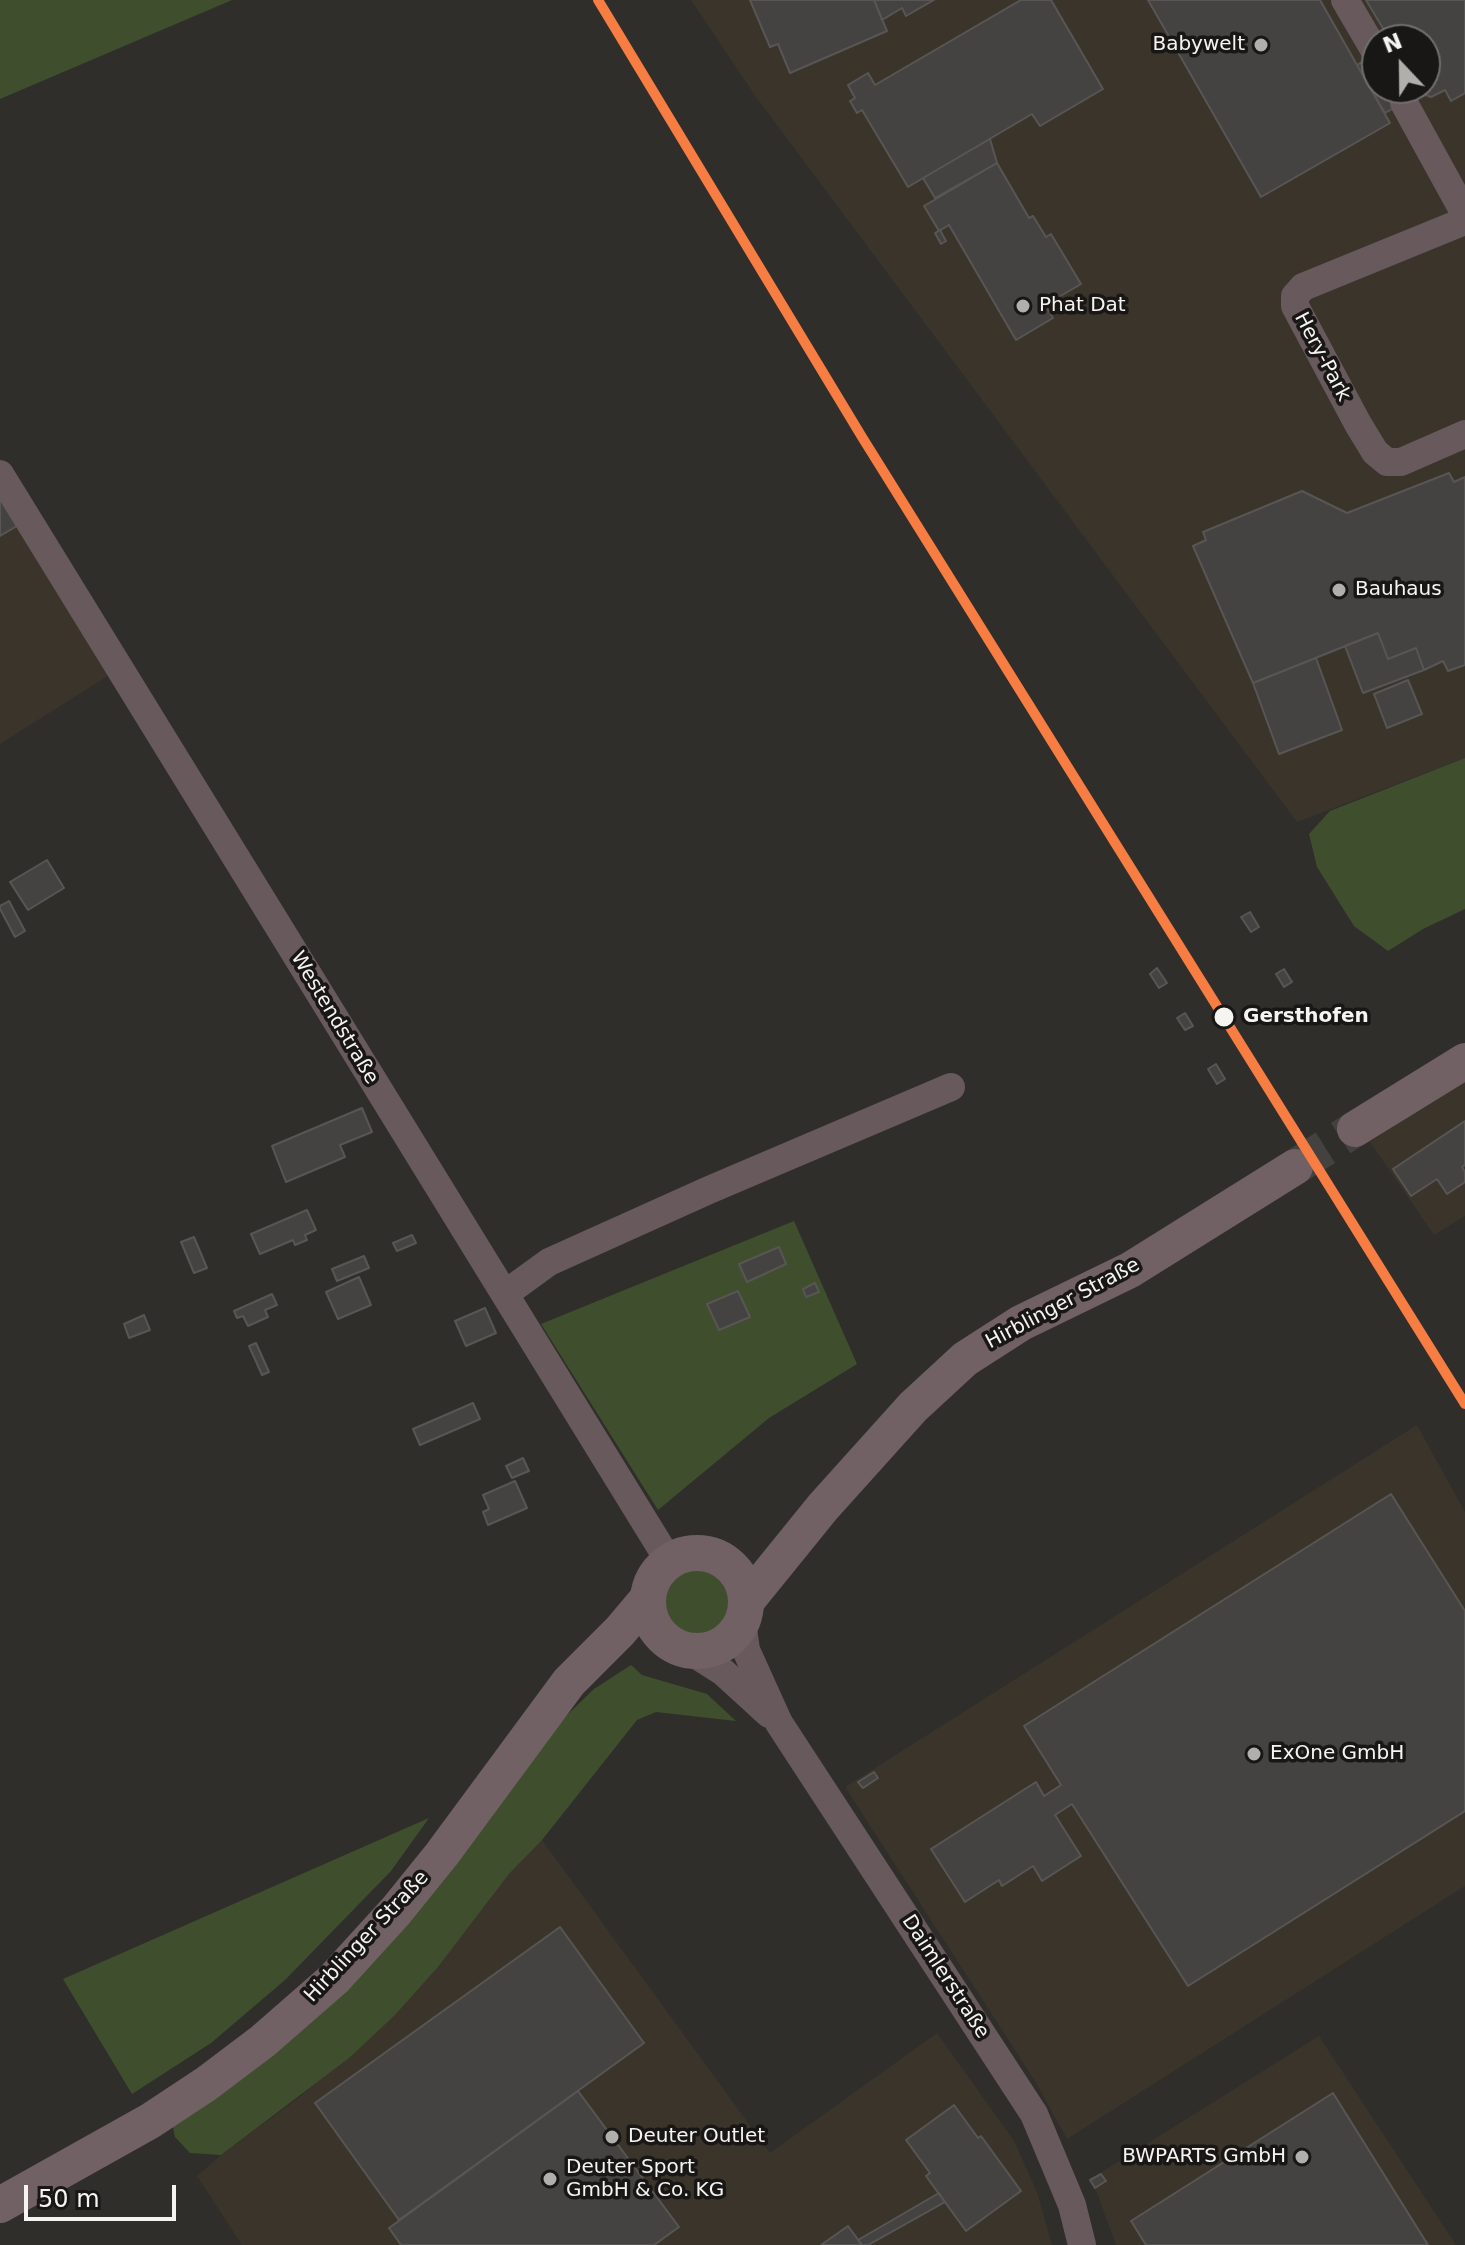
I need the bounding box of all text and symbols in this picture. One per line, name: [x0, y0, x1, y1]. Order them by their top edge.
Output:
north arrow: [1361, 24, 1441, 104]
text: N: [1379, 28, 1406, 58]
place label: Babywelt: [1152, 33, 1245, 57]
marker: Babywelt: [1252, 36, 1270, 54]
place label: Phat Dat: [1039, 294, 1126, 318]
marker: Phat Dat: [1014, 297, 1032, 315]
street label: Hery-Park: [1289, 308, 1355, 406]
place label: Bauhaus: [1355, 578, 1442, 602]
marker: Bauhaus: [1330, 581, 1348, 599]
street label: Westendstraße: [285, 947, 383, 1089]
marker: Gersthofen: [1212, 1005, 1236, 1029]
place label: Gersthofen: [1243, 1005, 1369, 1029]
street label: Hirblinger Straße: [982, 1253, 1144, 1355]
place label: ExOne GmbH: [1270, 1742, 1404, 1766]
marker: ExOne GmbH: [1245, 1745, 1263, 1763]
street label: Hirblinger Straße: [300, 1866, 434, 2008]
street label: Daimlerstraße: [896, 1911, 994, 2043]
place label: Deuter Outlet: [628, 2125, 765, 2149]
marker: Deuter Outlet: [603, 2128, 621, 2146]
place label: BWPARTS GmbH: [1122, 2145, 1286, 2169]
marker: BWPARTS GmbH: [1293, 2148, 1311, 2166]
place label: Deuter Sport GmbH & Co. KG: [566, 2156, 724, 2203]
scale bar: [28, 2169, 180, 2219]
marker: Deuter Sport GmbH & Co. KG: [541, 2170, 559, 2188]
text: 50 m: [38, 2185, 100, 2213]

